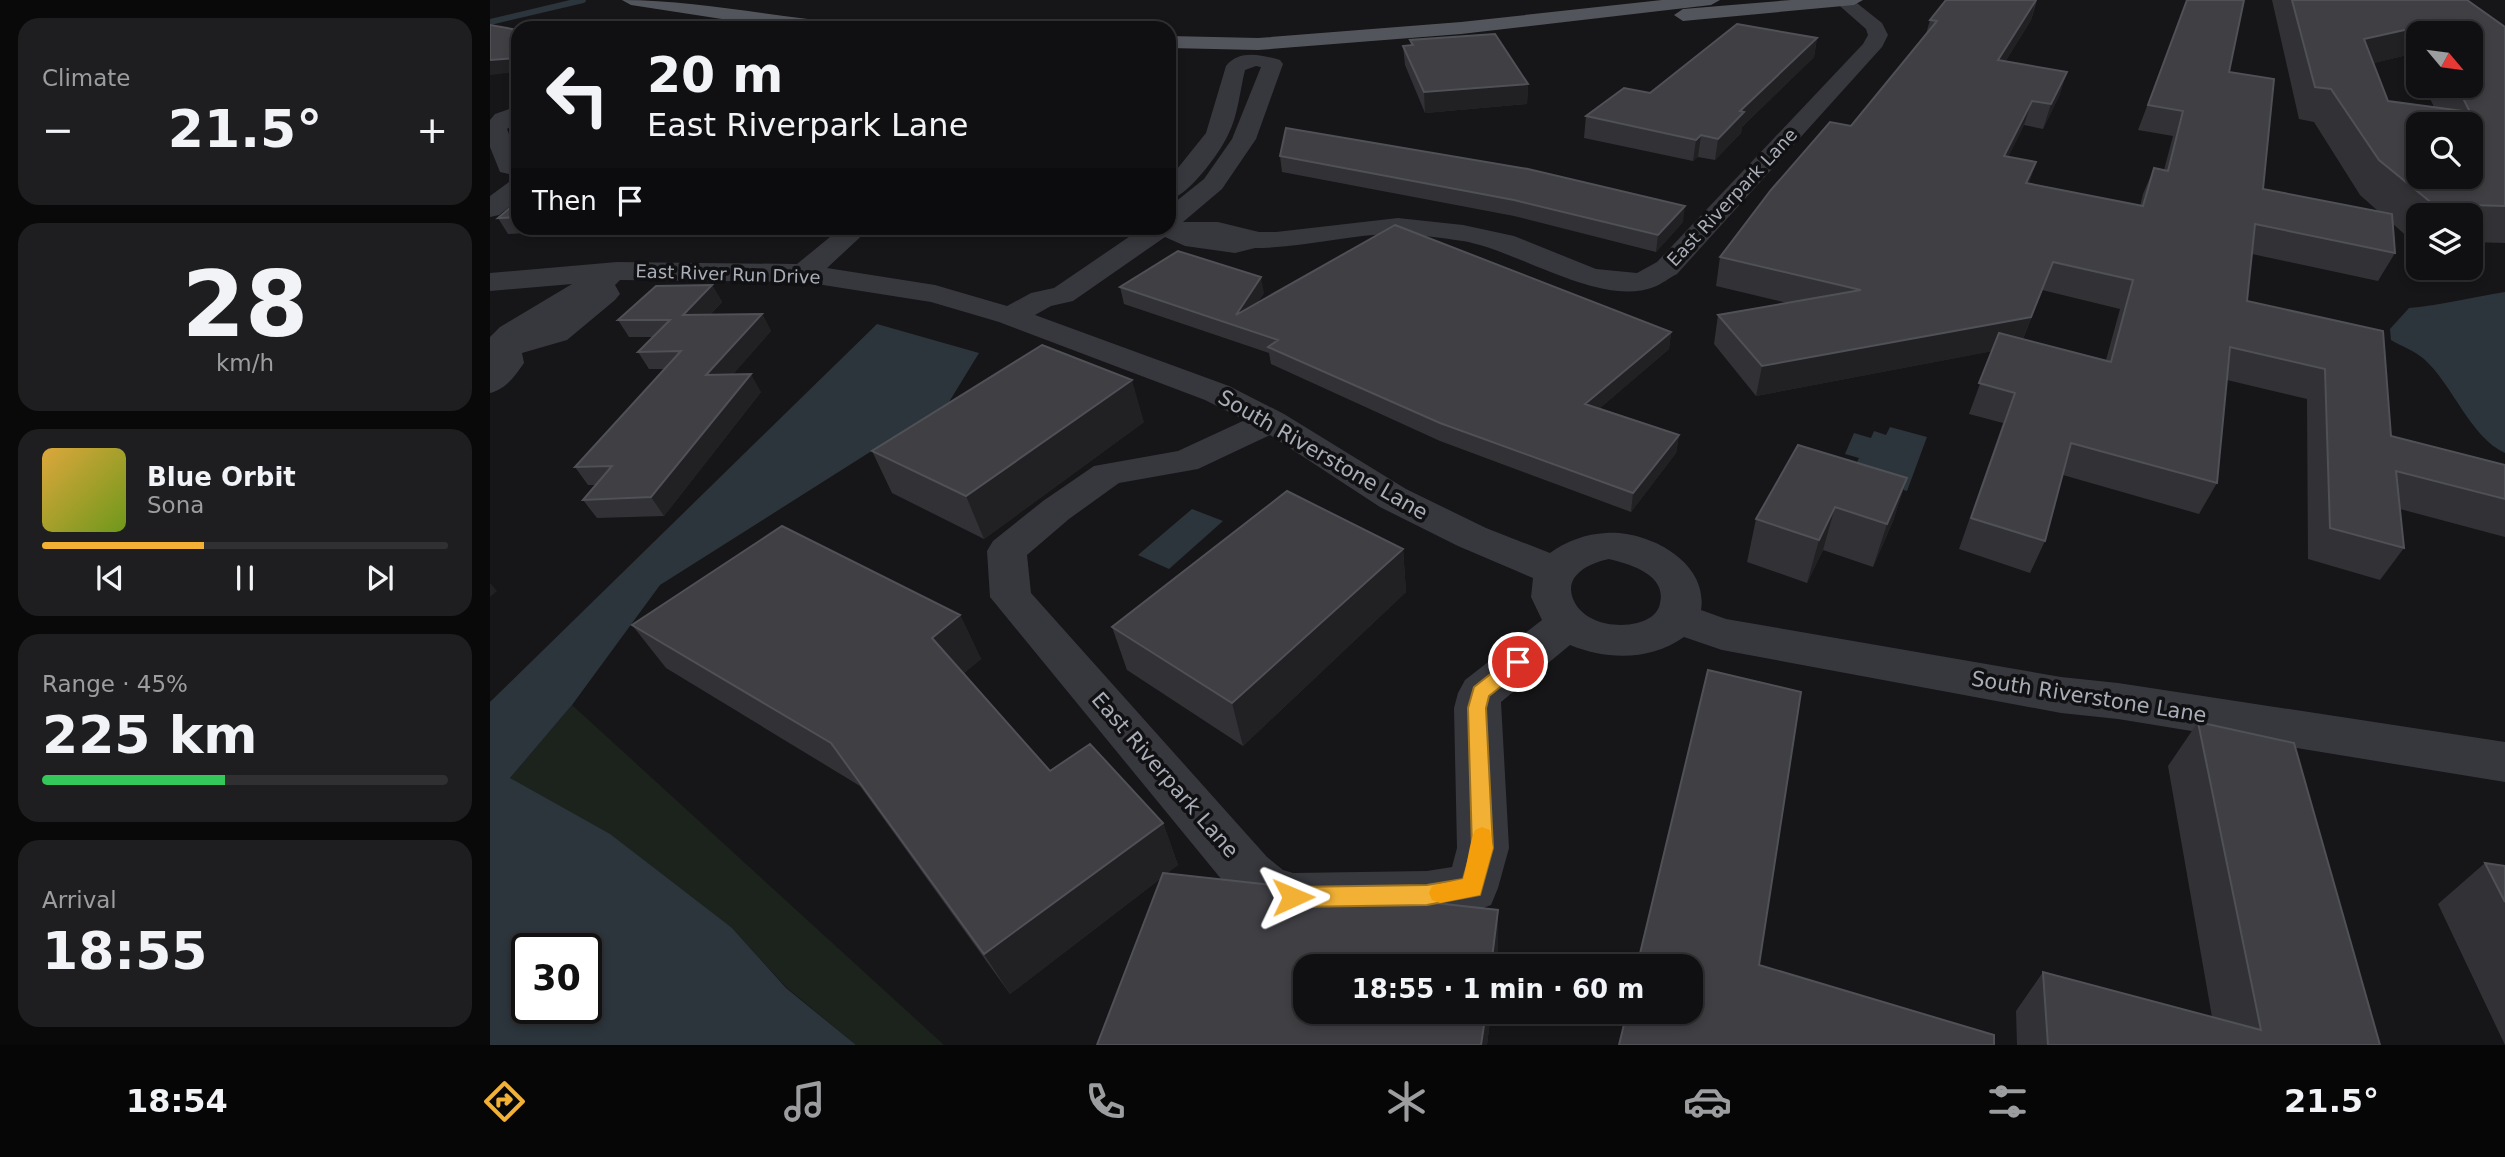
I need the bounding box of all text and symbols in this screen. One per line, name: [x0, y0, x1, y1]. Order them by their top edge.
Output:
north arrow: [2406, 21, 2483, 98]
map controls: [2406, 21, 2483, 280]
text: 20 m: [647, 47, 783, 104]
icon: left: [532, 49, 623, 140]
text: Climate: [42, 65, 131, 91]
text: 21.5°: [168, 99, 322, 159]
text: East Riverpark Lane: [647, 106, 968, 144]
text: −: [42, 108, 74, 152]
text: +: [416, 108, 448, 152]
button: search: [2406, 112, 2483, 189]
street label: East Riverpark Lane: [1663, 124, 1801, 270]
icon: arrive: [611, 182, 649, 220]
text: Then: [532, 186, 597, 216]
button: layers: [2406, 203, 2483, 280]
text: 28: [182, 252, 308, 357]
street label: East River Run Drive: [635, 260, 821, 288]
text: km/h: [216, 350, 274, 376]
street label: South Riverstone Lane: [1214, 385, 1432, 525]
text: Blue Orbit: [147, 462, 296, 492]
text: Sona: [147, 492, 204, 518]
icon: previous: [91, 559, 129, 597]
icon: pause: [226, 559, 264, 597]
icon: next: [361, 559, 399, 597]
pin: [1488, 632, 1548, 692]
icon: arrive: [1499, 643, 1537, 681]
street label: South Riverstone Lane: [1970, 667, 2208, 727]
text: Range · 45%: [42, 671, 188, 697]
street label: East Riverpark Lane: [1087, 688, 1243, 862]
text: 225 km: [42, 705, 257, 765]
position arrow: [1256, 860, 1330, 934]
text: Arrival: [42, 887, 117, 913]
text: 18:55: [42, 921, 208, 981]
speed limit sign: 30: [511, 933, 602, 1024]
text: 18:55 · 1 min · 60 m: [1352, 974, 1644, 1004]
icon: directions: [480, 1077, 529, 1126]
icon: music: [780, 1077, 829, 1126]
icon: phone: [1081, 1077, 1130, 1126]
icon: climate: [1382, 1077, 1431, 1126]
icon: car: [1683, 1077, 1732, 1126]
icon: filters: [1983, 1077, 2032, 1126]
text: 18:54: [126, 1082, 228, 1120]
text: 21.5°: [2284, 1082, 2379, 1120]

